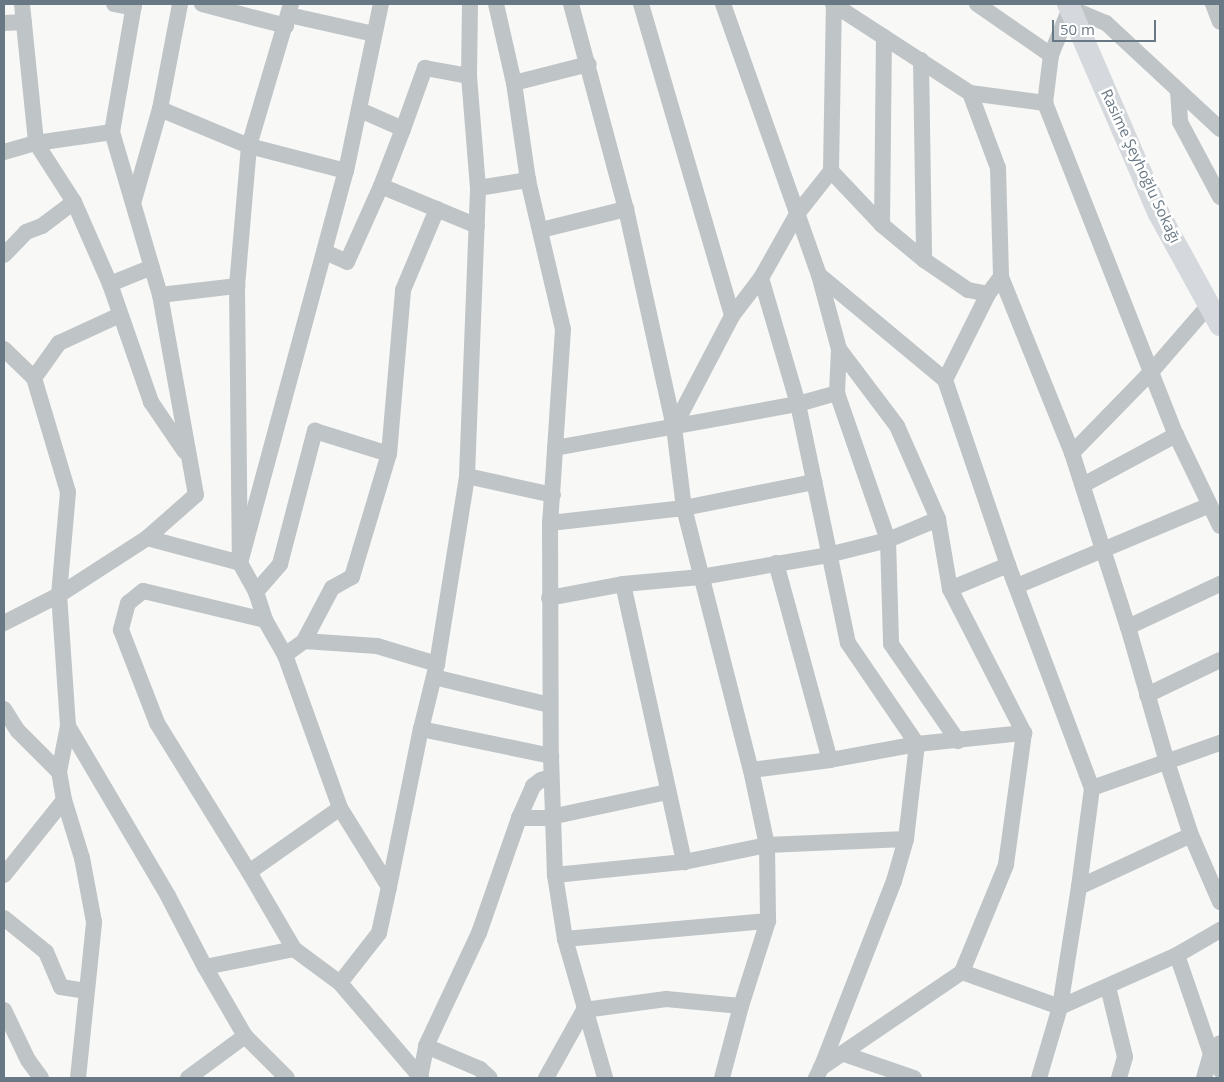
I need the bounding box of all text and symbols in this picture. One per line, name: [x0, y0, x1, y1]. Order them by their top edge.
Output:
scale bar: [1054, 10, 1158, 42]
text: 50 m: [1060, 19, 1095, 39]
street label: Rasime Şeyhoğlu Sokağı: [1097, 86, 1185, 246]

